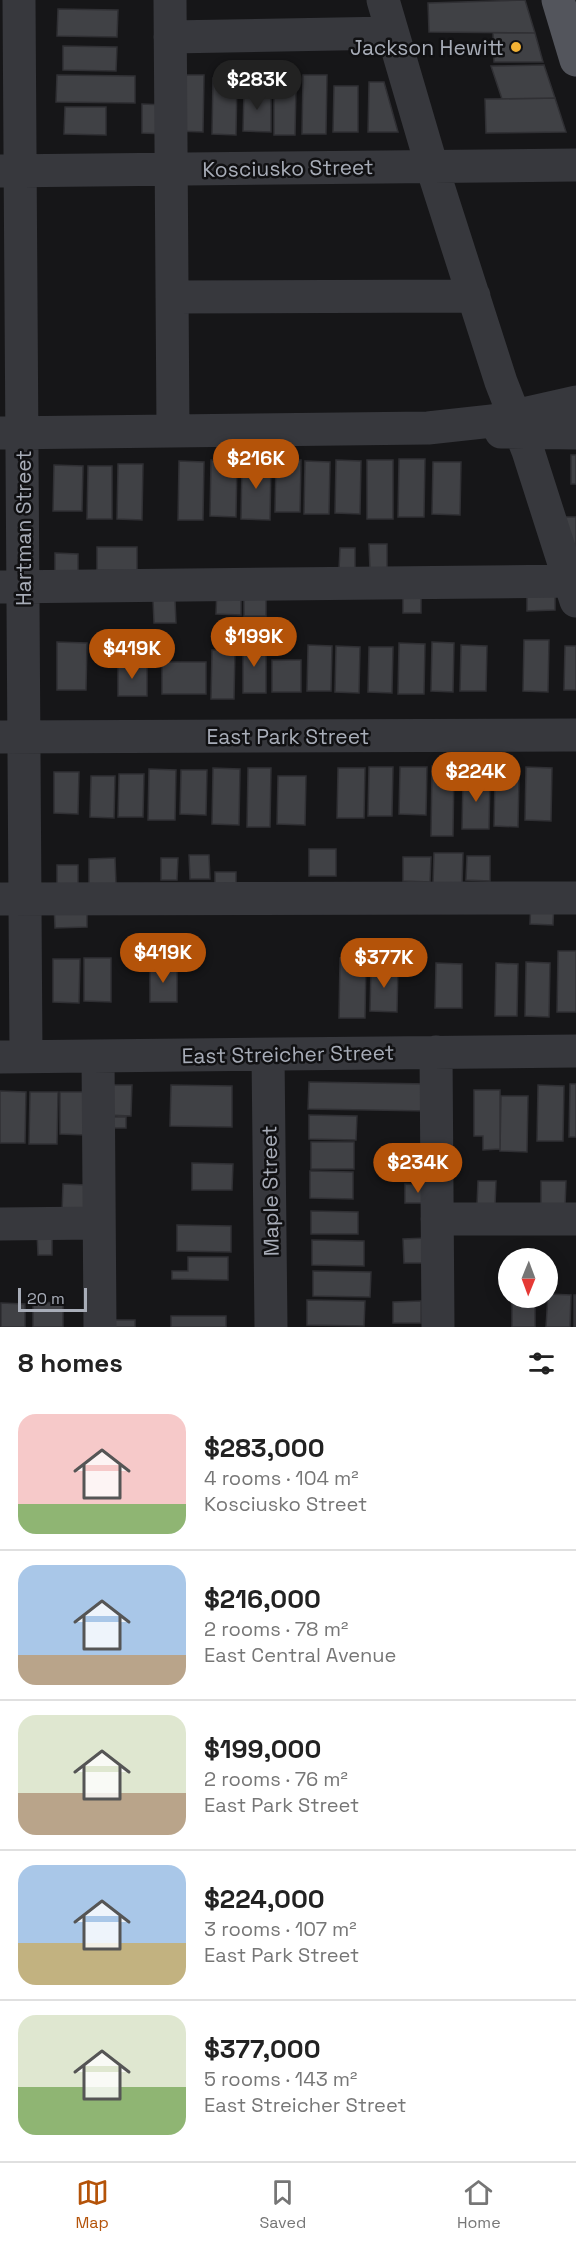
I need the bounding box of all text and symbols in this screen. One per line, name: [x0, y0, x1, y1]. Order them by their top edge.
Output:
place label: Jackson Hewitt: [350, 34, 504, 61]
marker: Jackson Hewitt: [509, 40, 523, 54]
pin: $283K: [215, 60, 299, 111]
text: $283K: [227, 66, 287, 92]
street label: Kosciusko Street: [202, 153, 374, 183]
pin: $216K: [214, 439, 298, 490]
text: $216K: [227, 445, 285, 471]
street label: Hartman Street: [10, 450, 37, 606]
pin: $199K: [212, 617, 296, 668]
text: $199K: [225, 623, 283, 649]
pin: $419K: [90, 629, 174, 680]
text: $419K: [103, 635, 161, 661]
street label: East Park Street: [207, 723, 369, 750]
pin: $224K: [434, 752, 518, 803]
text: $224K: [446, 758, 506, 784]
pin: $419K: [121, 933, 205, 984]
pin: $377K: [342, 938, 426, 989]
text: $419K: [134, 939, 192, 965]
text: $377K: [355, 944, 413, 970]
street label: East Streicher Street: [181, 1039, 395, 1069]
street label: Maple Street: [255, 1125, 285, 1257]
pin: $234K: [376, 1143, 460, 1194]
text: $234K: [387, 1149, 449, 1175]
north arrow: [498, 1248, 558, 1308]
map controls: [498, 1248, 558, 1308]
scale bar: [18, 1285, 87, 1312]
text: 20 m: [27, 1288, 65, 1309]
text: 8 homes: [18, 1346, 123, 1380]
icon: filters: [525, 1347, 558, 1380]
text: $283,000: [204, 1431, 324, 1465]
icon: home: [66, 1438, 138, 1510]
text: 4 rooms · 104 m²: [204, 1465, 359, 1491]
text: Kosciusko Street: [204, 1491, 367, 1517]
text: $216,000: [204, 1582, 321, 1616]
icon: home: [66, 1589, 138, 1661]
text: 2 rooms · 78 m²: [204, 1616, 348, 1642]
text: East Central Avenue: [204, 1642, 396, 1668]
text: $199,000: [204, 1732, 321, 1766]
icon: home: [66, 1739, 138, 1811]
text: 2 rooms · 76 m²: [204, 1766, 348, 1792]
text: East Park Street: [204, 1792, 359, 1818]
text: $224,000: [204, 1882, 325, 1916]
icon: home: [66, 1889, 138, 1961]
text: 3 rooms · 107 m²: [204, 1916, 357, 1942]
text: East Park Street: [204, 1942, 359, 1968]
text: $377,000: [204, 2032, 320, 2066]
icon: home: [66, 2039, 138, 2111]
text: 5 rooms · 143 m²: [204, 2066, 357, 2092]
text: East Streicher Street: [204, 2092, 407, 2118]
tab: Map: [75, 2176, 109, 2233]
tab: Saved: [260, 2176, 306, 2233]
tab: Home: [457, 2176, 501, 2233]

